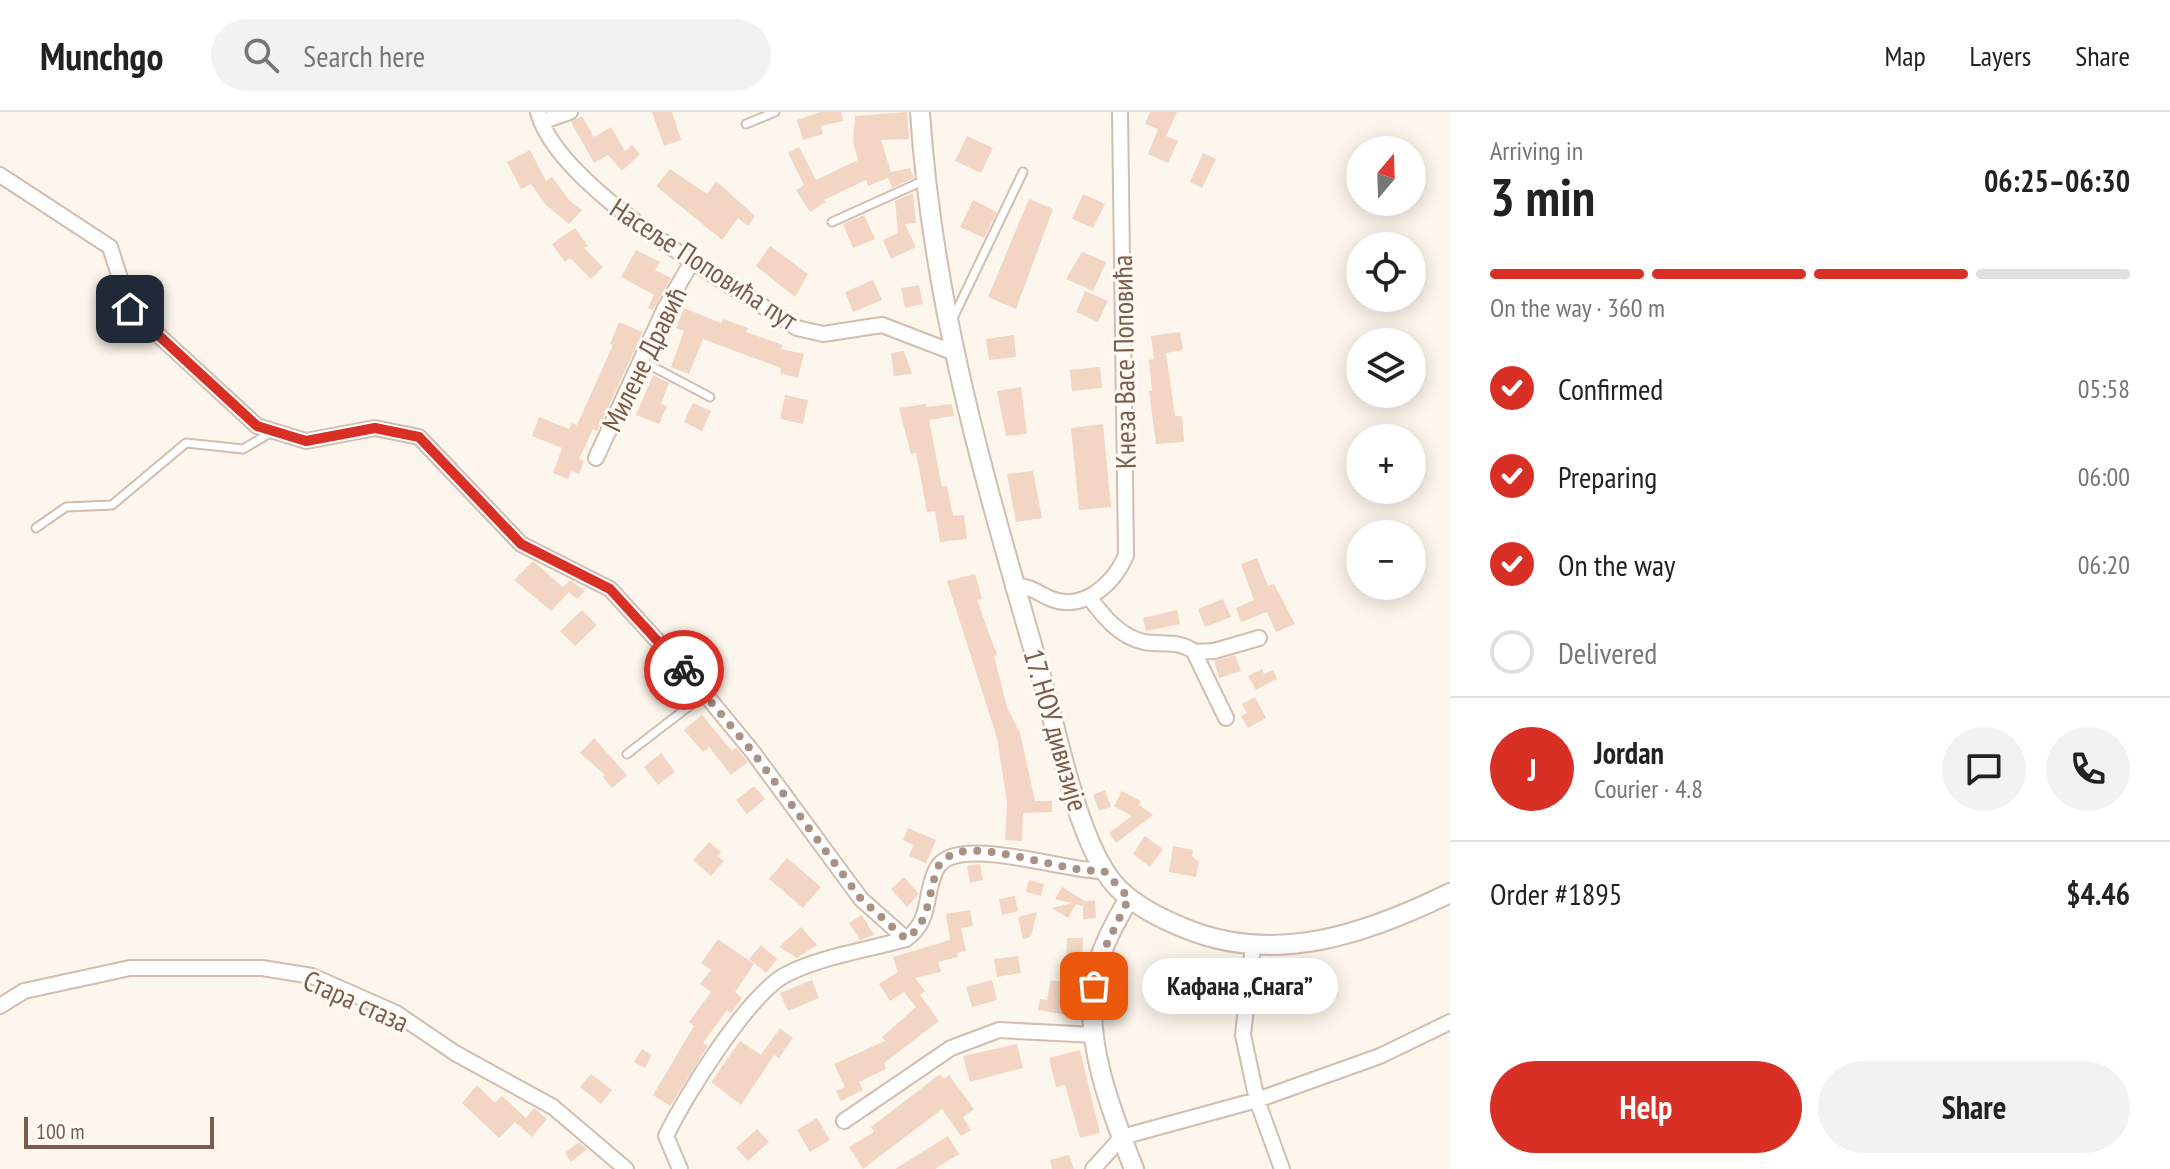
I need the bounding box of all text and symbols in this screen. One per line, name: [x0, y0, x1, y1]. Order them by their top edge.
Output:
search box: [211, 19, 771, 91]
text: Munchgo: [40, 31, 163, 80]
icon: search: [239, 33, 283, 77]
text: Search here: [303, 36, 425, 75]
text: Map: [1884, 37, 1926, 74]
text: Layers: [1970, 37, 2031, 74]
text: Share: [2075, 37, 2130, 74]
text: Arriving in: [1490, 134, 1583, 167]
north arrow: [1346, 136, 1426, 216]
map controls: [1346, 136, 1426, 600]
text: 06:25–06:30: [1984, 161, 2130, 200]
text: 3 min: [1490, 163, 1595, 230]
street label: Насеље Поповића пут: [603, 189, 805, 338]
button: locate: [1346, 232, 1426, 312]
street label: Кнеза Васе Поповића: [1103, 255, 1144, 469]
pin: [96, 275, 164, 343]
street label: Милене Дравић: [593, 280, 695, 437]
icon: home: [108, 287, 152, 331]
text: On the way · 360 m: [1490, 291, 1665, 324]
button: layers: [1346, 328, 1426, 408]
icon: check: [1490, 366, 1534, 410]
text: Confirmed: [1558, 369, 1663, 408]
text: 05:58: [2078, 372, 2130, 405]
button: +: [1346, 424, 1426, 504]
icon: check: [1490, 454, 1534, 498]
text: Preparing: [1558, 457, 1657, 496]
text: 06:00: [2078, 460, 2130, 493]
button: −: [1346, 520, 1426, 600]
icon: check: [1490, 542, 1534, 586]
text: On the way: [1558, 545, 1675, 584]
text: 06:20: [2078, 548, 2130, 581]
courier: [644, 630, 724, 710]
text: Delivered: [1558, 633, 1657, 672]
street label: 17. НОУ дивизије: [1016, 644, 1097, 815]
icon: bike: [662, 648, 706, 692]
button: chat: [1942, 727, 2026, 811]
button: phone: [2046, 727, 2130, 811]
text: Jordan: [1594, 733, 1664, 772]
text: J: [1528, 750, 1536, 789]
text: Courier · 4.8: [1594, 772, 1703, 805]
text: Order #1895: [1490, 874, 1622, 913]
text: $4.46: [2066, 874, 2130, 913]
pin: [1060, 952, 1128, 1020]
callout: Кафана „Снага”: [1142, 958, 1338, 1014]
street label: Стара стаза: [298, 961, 415, 1040]
icon: bag: [1072, 964, 1116, 1008]
text: Кафана „Снага”: [1167, 969, 1313, 1002]
button: Help: [1490, 1061, 1802, 1153]
button: Share: [1818, 1061, 2130, 1153]
scale bar: [24, 1113, 214, 1149]
text: 100 m: [36, 1117, 85, 1145]

